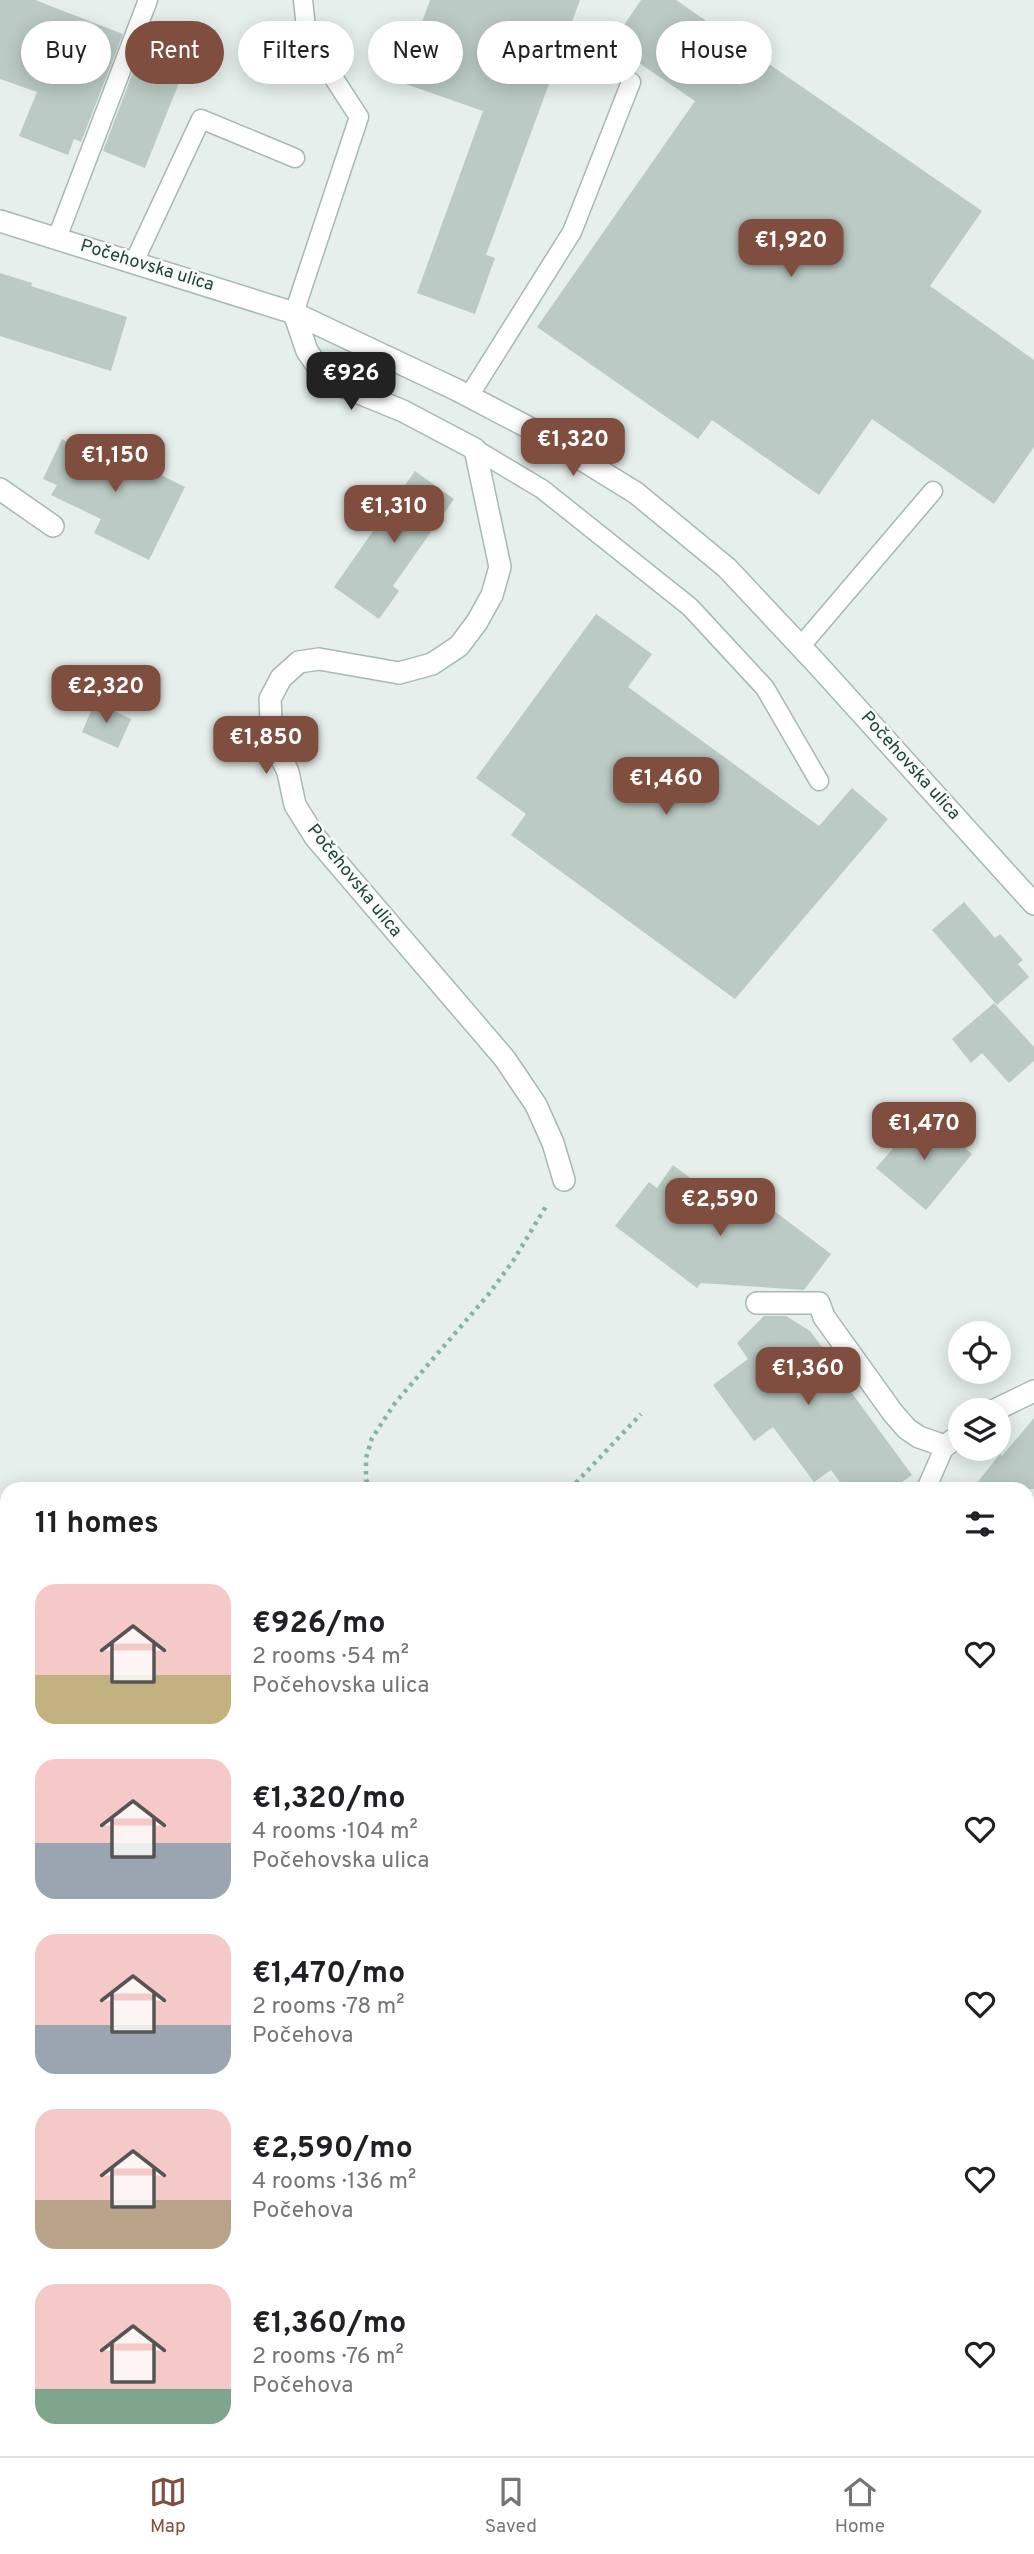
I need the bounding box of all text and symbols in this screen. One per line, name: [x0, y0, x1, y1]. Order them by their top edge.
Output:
chip: Buy: [21, 21, 111, 84]
chip: Rent: [125, 21, 224, 84]
chip: Filters: [238, 21, 354, 84]
chip: New: [368, 21, 463, 84]
chip: Apartment: [477, 21, 642, 84]
chip: House: [656, 21, 772, 84]
pin: €1,920: [734, 219, 848, 279]
text: €1,920: [754, 227, 828, 256]
street label: Počehovska ulica: [77, 235, 217, 297]
pin: €926: [310, 352, 392, 412]
text: €926: [323, 360, 379, 389]
pin: €1,320: [516, 419, 630, 478]
text: €1,320: [537, 426, 609, 455]
pin: €1,150: [58, 434, 172, 494]
text: €1,150: [81, 442, 149, 471]
pin: €1,310: [337, 486, 451, 545]
text: €1,310: [360, 493, 428, 522]
pin: €2,320: [49, 666, 163, 725]
text: €2,320: [68, 673, 144, 702]
street label: Počehovska ulica: [855, 707, 965, 825]
pin: €1,850: [209, 716, 323, 776]
text: €1,850: [229, 724, 303, 753]
pin: €1,460: [609, 758, 723, 817]
text: €1,460: [629, 765, 703, 794]
street label: Počehovska ulica: [301, 820, 407, 942]
pin: €1,470: [867, 1102, 981, 1162]
text: €1,470: [888, 1110, 960, 1139]
pin: €2,590: [663, 1178, 777, 1238]
text: €2,590: [681, 1186, 759, 1215]
map controls: [948, 1321, 1011, 1461]
button: locate: [948, 1321, 1011, 1384]
pin: €1,360: [751, 1348, 865, 1407]
text: €1,360: [772, 1355, 844, 1384]
button: layers: [948, 1398, 1011, 1461]
icon: filters: [961, 1505, 999, 1543]
text: 11 homes: [35, 1506, 159, 1543]
text: €926/mo: [252, 1606, 385, 1643]
icon: home: [91, 1612, 175, 1696]
icon: heart: [961, 1635, 999, 1673]
text: 2 rooms · 54 m²: [252, 1643, 409, 1672]
text: Počehovska ulica: [252, 1672, 429, 1701]
text: €1,320/mo: [252, 1781, 405, 1818]
icon: home: [91, 1787, 175, 1871]
icon: heart: [961, 1810, 999, 1848]
text: 4 rooms · 104 m²: [252, 1818, 418, 1847]
text: Počehovska ulica: [252, 1847, 429, 1876]
text: €1,470/mo: [252, 1956, 405, 1993]
icon: home: [91, 1962, 175, 2046]
icon: heart: [961, 1985, 999, 2023]
text: 2 rooms · 78 m²: [252, 1993, 405, 2022]
text: Počehova: [252, 2022, 353, 2051]
text: €2,590/mo: [252, 2131, 413, 2168]
icon: home: [91, 2137, 175, 2221]
icon: heart: [961, 2160, 999, 2198]
text: 4 rooms · 136 m²: [252, 2168, 416, 2197]
text: Počehova: [252, 2197, 353, 2226]
text: €1,360/mo: [252, 2306, 406, 2343]
icon: home: [91, 2312, 175, 2396]
icon: heart: [961, 2335, 999, 2373]
text: 2 rooms · 76 m²: [252, 2343, 404, 2372]
text: Počehova: [252, 2372, 353, 2401]
tab: Map: [149, 2473, 187, 2539]
tab: Saved: [485, 2473, 537, 2539]
tab: Home: [835, 2473, 885, 2539]

